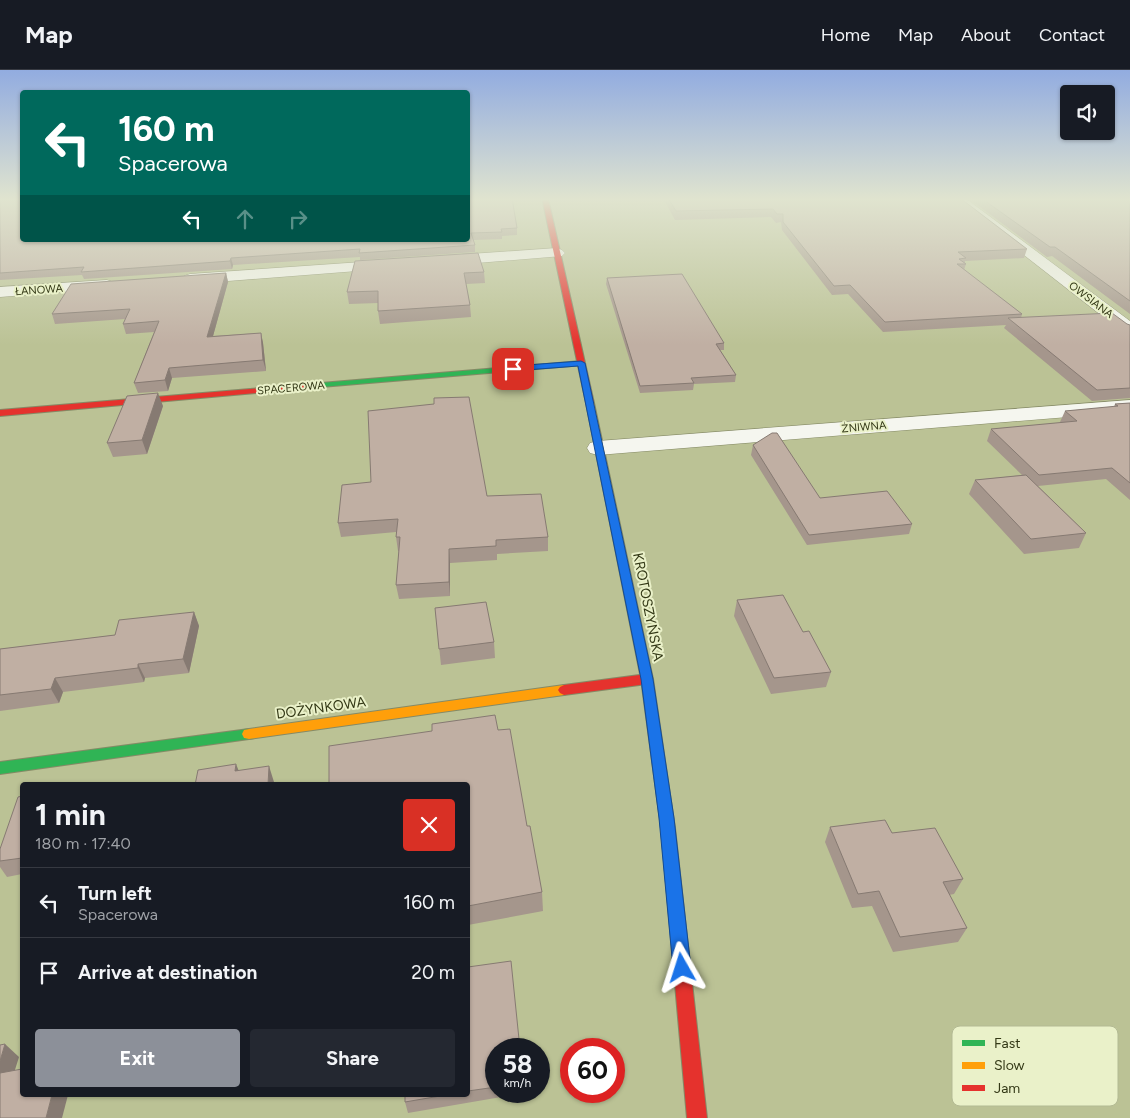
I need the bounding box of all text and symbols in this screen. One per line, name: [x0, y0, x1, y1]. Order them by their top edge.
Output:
text: Map: [25, 20, 73, 49]
text: Home: [821, 24, 870, 46]
text: Map: [898, 24, 933, 46]
text: About: [961, 24, 1011, 46]
text: Contact: [1039, 24, 1105, 46]
map controls: [1060, 85, 1115, 140]
button: sound: [1060, 85, 1115, 140]
text: 160 m: [118, 108, 215, 150]
icon: left: [35, 110, 100, 175]
text: Spacerowa: [118, 150, 228, 177]
icon: left: [178, 205, 206, 233]
icon: ahead: [231, 205, 259, 233]
icon: right: [284, 205, 312, 233]
street label: OWSIANA: [1066, 279, 1116, 321]
street label: ŁANOWA: [15, 282, 64, 298]
pin: [492, 348, 534, 390]
icon: arrive: [499, 355, 527, 383]
street label: SPACEROWA: [257, 379, 326, 397]
street label: ŻNIWNA: [841, 419, 888, 435]
street label: KROTOSZYŃSKA: [629, 551, 667, 663]
street label: DOŻYNKOWA: [275, 693, 367, 723]
text: 1 min: [35, 796, 106, 833]
button: close: [403, 799, 455, 851]
text: 180 m · 17:40: [35, 834, 131, 853]
text: Turn left: [78, 882, 152, 905]
icon: left: [35, 889, 63, 917]
text: 160 m: [403, 891, 455, 914]
text: Spacerowa: [78, 905, 158, 924]
position arrow: [655, 941, 707, 993]
icon: arrive: [35, 959, 63, 987]
text: Arrive at destination: [78, 961, 257, 984]
text: 20 m: [411, 961, 455, 984]
legend: [952, 1026, 1118, 1106]
button: Exit: [35, 1029, 240, 1087]
button: Share: [250, 1029, 455, 1087]
text: Fast: [994, 1035, 1020, 1052]
speed limit sign: 60: [560, 1038, 625, 1103]
text: 58: [503, 1049, 532, 1079]
text: Slow: [994, 1057, 1025, 1074]
text: km/h: [504, 1076, 531, 1090]
text: Jam: [994, 1080, 1020, 1097]

